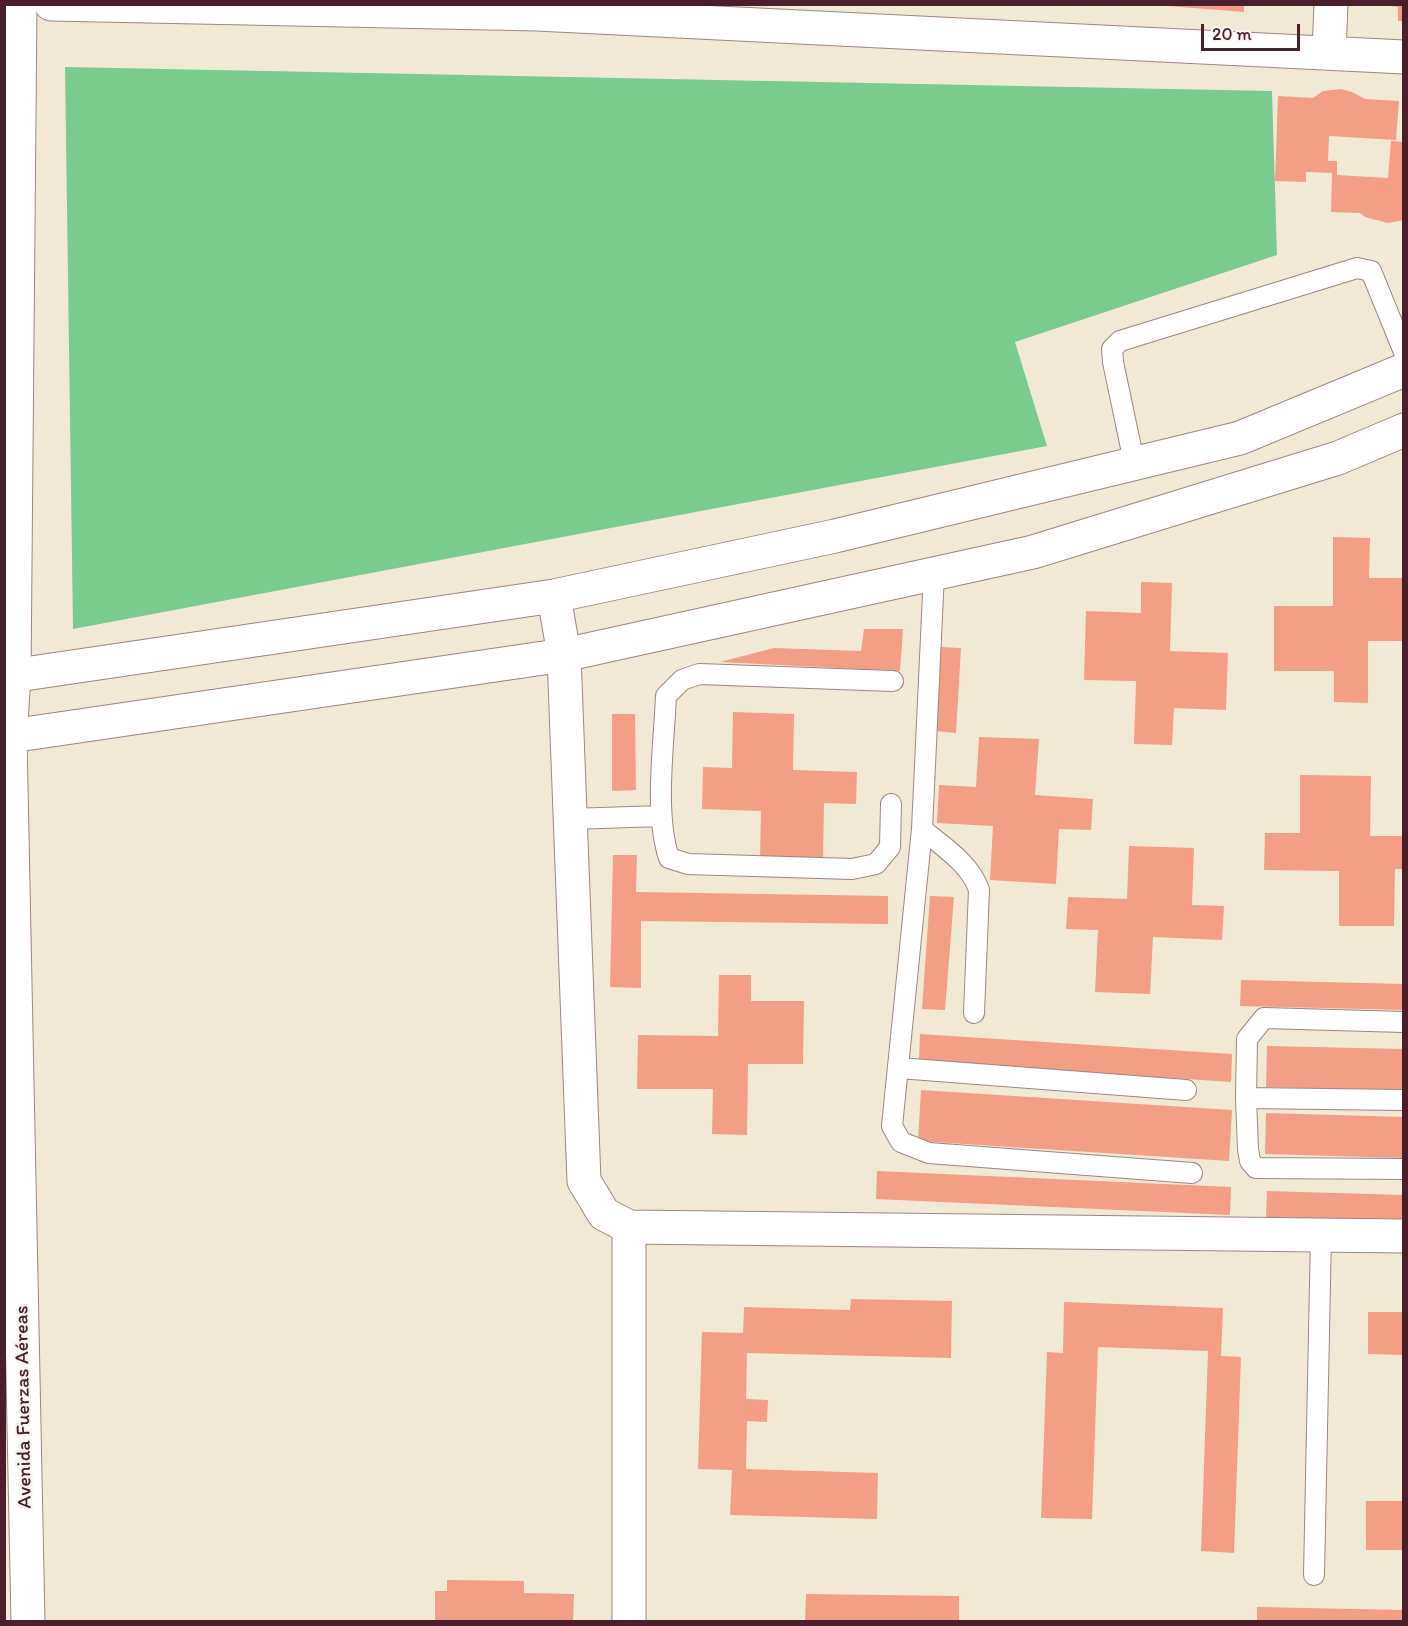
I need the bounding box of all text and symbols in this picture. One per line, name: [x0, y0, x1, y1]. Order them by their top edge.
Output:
scale bar: [1204, 12, 1303, 50]
text: 20 m: [1212, 23, 1252, 45]
street label: Avenida Fuerzas Aéreas: [10, 1305, 38, 1509]

